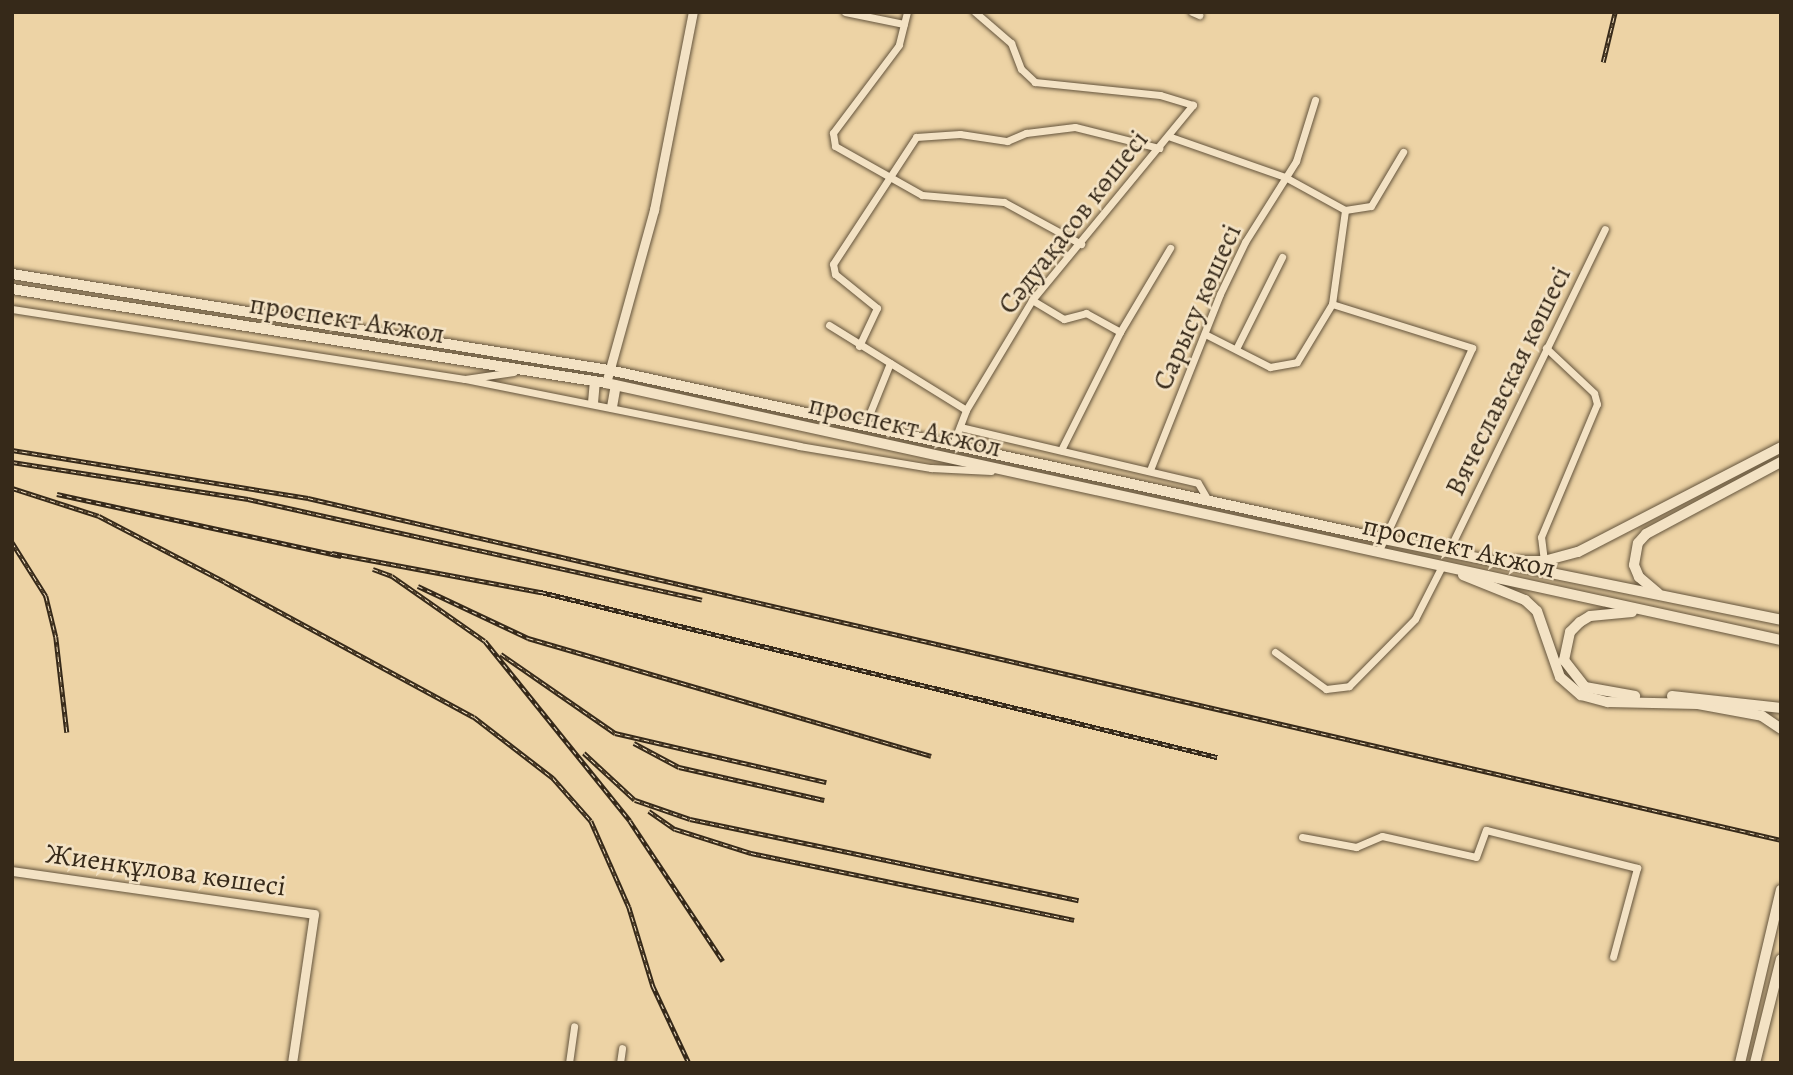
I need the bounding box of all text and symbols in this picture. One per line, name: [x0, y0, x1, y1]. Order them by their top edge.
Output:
street label: Сәдуақасов көшесі: [991, 123, 1155, 321]
street label: Сарысу көшесі: [1145, 219, 1249, 395]
street label: Вячеславская көшесі: [1438, 261, 1578, 501]
street label: проспект Акжол: [247, 287, 447, 351]
street label: проспект Акжол: [805, 387, 1005, 465]
street label: проспект Акжол: [1359, 508, 1559, 586]
street label: Жиенқұлова көшесі: [44, 837, 288, 903]

